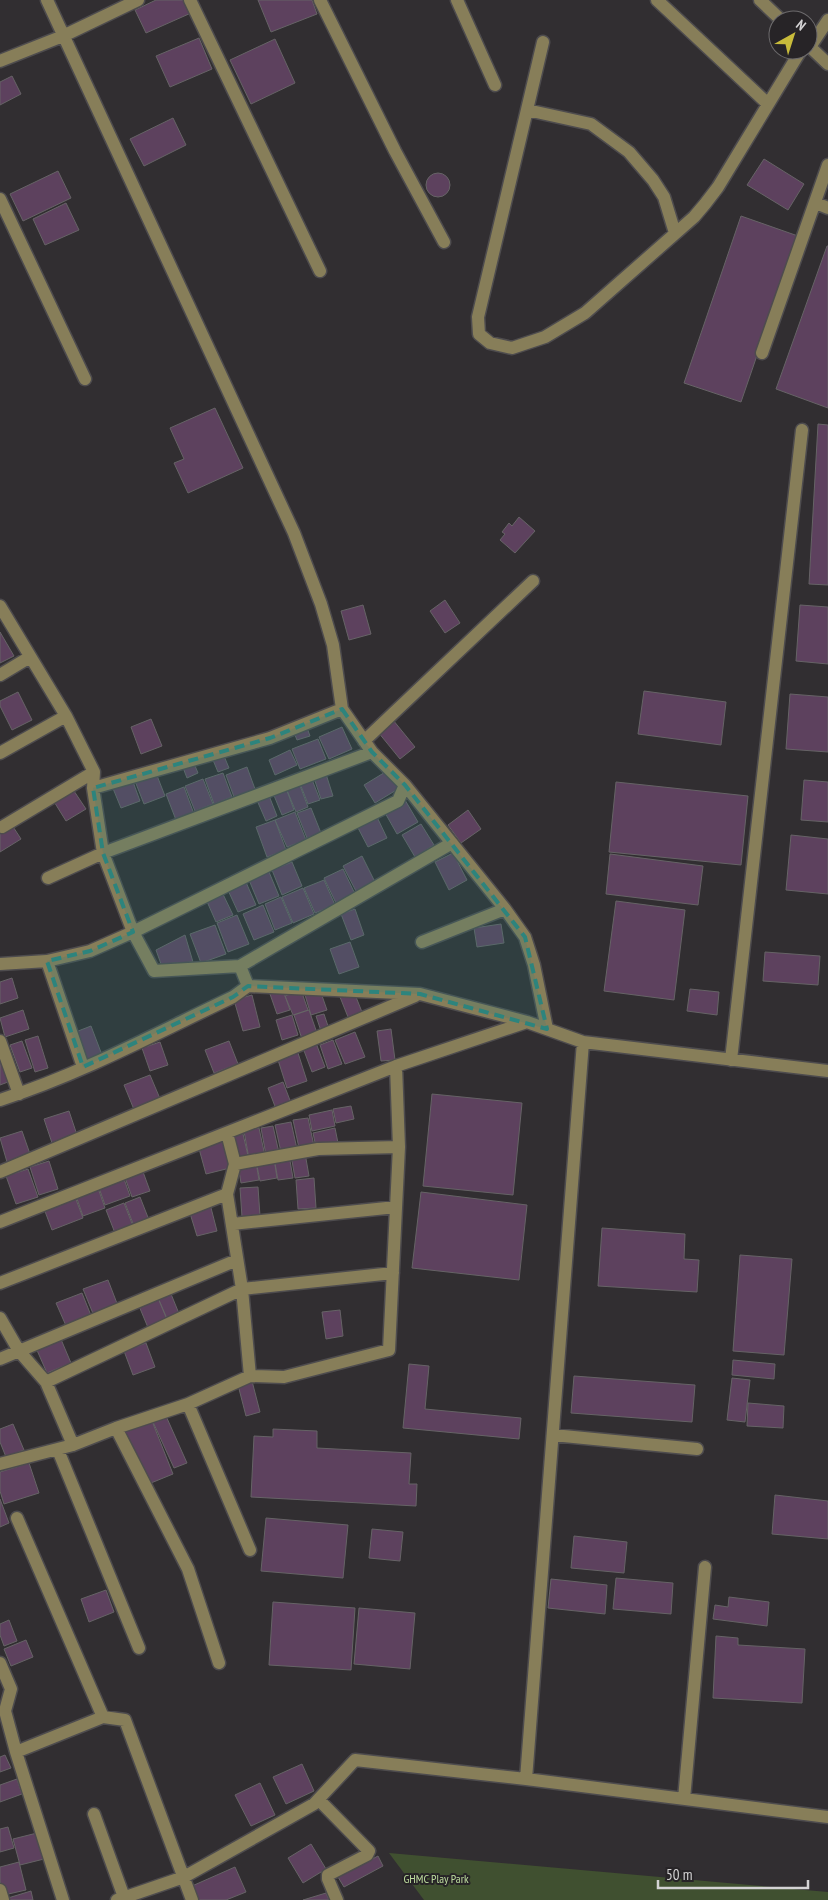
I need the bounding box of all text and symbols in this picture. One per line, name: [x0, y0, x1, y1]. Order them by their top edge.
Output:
north arrow: [768, 10, 818, 60]
text: N: [793, 16, 810, 34]
scale bar: [658, 1858, 808, 1890]
text: 50 m: [666, 1865, 692, 1884]
park label: GHMC Play Park: [403, 1871, 469, 1886]

